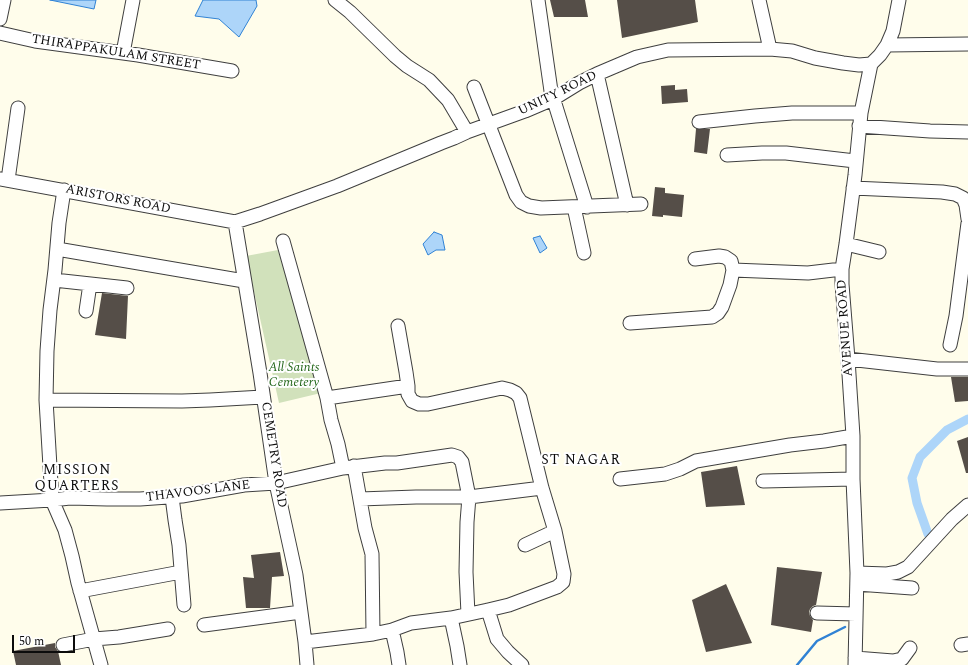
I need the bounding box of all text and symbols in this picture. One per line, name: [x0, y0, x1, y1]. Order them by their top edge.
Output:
street label: THIRAPPAKULAM STREET: [30, 32, 202, 74]
street label: UNITY ROAD: [516, 68, 600, 120]
street label: ARISTORS ROAD: [64, 182, 172, 218]
street label: AVENUE ROAD: [835, 279, 857, 377]
park label: All Saints Cemetery: [269, 360, 319, 391]
street label: CEMETRY ROAD: [257, 401, 289, 509]
district label: ST NAGAR: [541, 453, 621, 469]
district label: MISSION QUARTERS: [35, 463, 119, 496]
street label: THAVOOS LANE: [145, 478, 251, 506]
scale bar: [14, 627, 77, 653]
text: 50 m: [19, 632, 44, 651]

